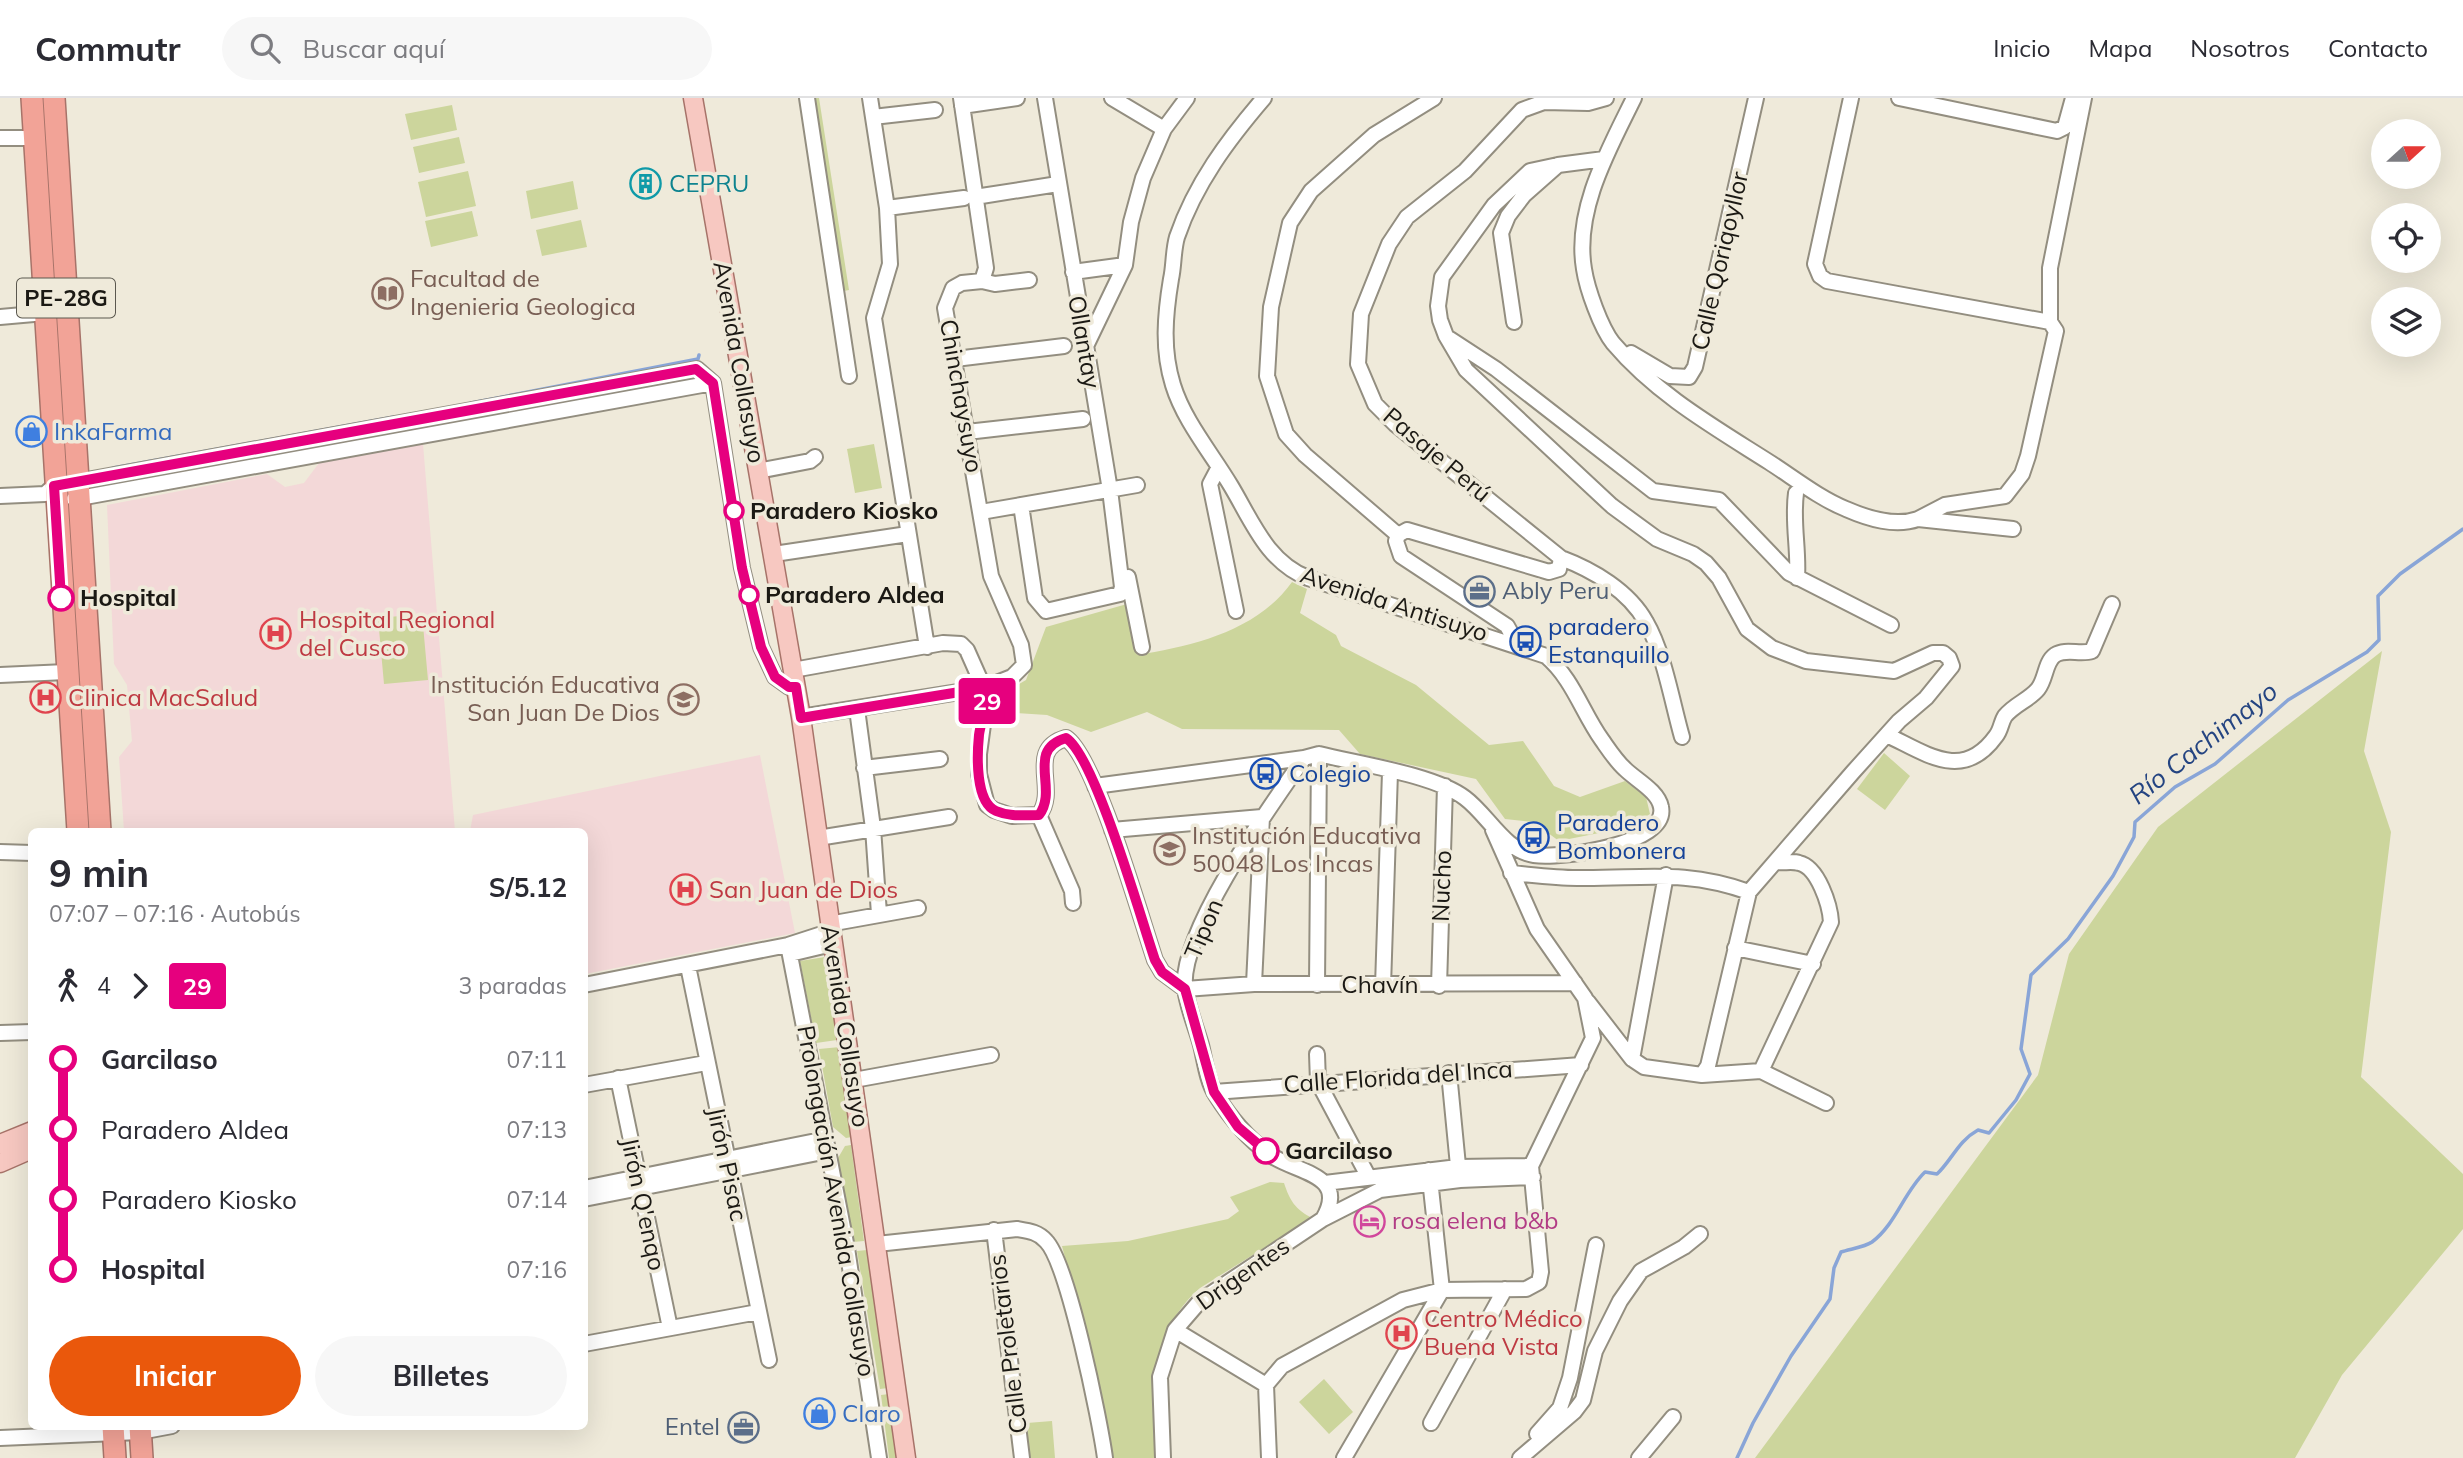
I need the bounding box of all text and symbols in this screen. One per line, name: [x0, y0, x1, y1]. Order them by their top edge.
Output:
search box: [222, 17, 712, 80]
text: Commutr: [35, 28, 180, 69]
icon: search: [246, 29, 284, 67]
text: Buscar aquí: [302, 32, 445, 65]
text: Inicio: [1993, 33, 2050, 63]
text: Mapa: [2088, 33, 2152, 63]
text: Nosotros: [2190, 33, 2290, 63]
text: Contacto: [2328, 33, 2428, 63]
north arrow: [2371, 119, 2441, 189]
map controls: [2371, 119, 2441, 357]
building icon: CEPRU: [629, 167, 663, 201]
place label: CEPRU: [669, 168, 749, 198]
street label: Calle Qoriqoyllor: [1684, 168, 1754, 353]
button: locate: [2371, 203, 2441, 273]
street label: Avenida Collasuyo: [707, 258, 773, 465]
place label: Facultad de Ingenieria Geologica: [410, 263, 636, 321]
library icon: Facultad de Ingenieria Geologica: [370, 276, 404, 310]
road number: PE-28G: [17, 279, 115, 318]
button: layers: [2371, 287, 2441, 357]
street label: Ollantay: [1062, 293, 1108, 391]
street label: Chinchaysuyo: [934, 317, 990, 475]
street label: Pasaje Perú: [1378, 400, 1498, 508]
shop icon: InkaFarma: [14, 415, 48, 449]
place label: InkaFarma: [54, 416, 173, 446]
place label: Paradero Kiosko: [750, 495, 938, 525]
marker: Paradero Kiosko: [724, 501, 744, 521]
street label: Avenida Antisuyo: [1297, 559, 1492, 647]
office icon: Ably Peru: [1462, 574, 1496, 608]
place label: Ably Peru: [1502, 575, 1609, 605]
place label: Paradero Aldea: [765, 579, 945, 609]
place label: Hospital: [80, 582, 176, 612]
marker: Hospital: [48, 585, 74, 611]
marker: Paradero Aldea: [739, 585, 759, 605]
place label: Hospital Regional del Cusco: [299, 604, 495, 662]
place label: paradero Estanquillo: [1548, 611, 1670, 669]
hospital icon: Hospital Regional del Cusco: [259, 617, 293, 651]
bus stop icon: paradero Estanquillo: [1508, 624, 1542, 658]
place label: Institución Educativa San Juan De Dios: [430, 669, 660, 727]
water label: Río Cachimayo: [2122, 674, 2284, 811]
line badge: 29: [956, 678, 1018, 724]
hospital icon: Clinica MacSalud: [28, 681, 62, 715]
place label: Clinica MacSalud: [68, 682, 258, 712]
school or university icon: Institución Educativa San Juan De Dios: [666, 682, 700, 716]
text: 29: [973, 686, 1001, 716]
bus stop icon: Colegio: [1249, 757, 1283, 791]
place label: Colegio: [1289, 758, 1371, 788]
place label: Paradero Bombonera: [1557, 807, 1686, 865]
place label: Institución Educativa 50048 Los Incas: [1192, 820, 1422, 878]
bus stop icon: Paradero Bombonera: [1517, 820, 1551, 854]
school or university icon: Institución Educativa 50048 Los Incas: [1152, 833, 1186, 867]
text: 9 min: [49, 849, 149, 897]
street label: Nucho: [1425, 850, 1457, 922]
text: S/5.12: [489, 871, 567, 904]
hospital icon: San Juan de Dios: [669, 873, 703, 907]
place label: San Juan de Dios: [709, 874, 898, 904]
street label: Tipon: [1177, 894, 1229, 963]
text: 07:07 – 07:16 · Autobús: [49, 899, 301, 928]
street label: Avenida Collasuyo: [815, 922, 877, 1129]
icon: walk: [49, 967, 87, 1005]
icon: forward: [121, 967, 159, 1005]
street label: Chavín: [1341, 969, 1419, 999]
text: 4: [97, 971, 111, 1000]
text: 29: [183, 971, 212, 1001]
text: 3 paradas: [459, 971, 567, 1000]
street label: Prolongación Avenida Collasuyo: [791, 1023, 883, 1379]
text: Garcilaso: [101, 1043, 218, 1076]
text: 07:11: [507, 1045, 567, 1074]
street label: Calle Florida del Inca: [1282, 1053, 1513, 1099]
street label: Jirón Pisac: [701, 1104, 755, 1224]
text: Paradero Aldea: [101, 1113, 289, 1146]
text: 07:13: [507, 1115, 567, 1144]
street label: Jirón Q'enqo: [615, 1135, 673, 1273]
place label: Garcilaso: [1285, 1135, 1393, 1165]
marker: Garcilaso: [1253, 1138, 1279, 1164]
text: Paradero Kiosko: [101, 1183, 297, 1216]
text: 07:14: [507, 1185, 567, 1214]
hotel icon: rosa elena b&b: [1352, 1204, 1386, 1238]
place label: rosa elena b&b: [1392, 1205, 1558, 1235]
street label: Drigentes: [1190, 1230, 1295, 1316]
text: Hospital: [101, 1253, 205, 1286]
street label: Calle Proletarios: [981, 1253, 1033, 1435]
text: 07:16: [507, 1255, 567, 1284]
place label: Centro Médico Buena Vista: [1424, 1303, 1583, 1361]
hospital icon: Centro Médico Buena Vista: [1384, 1316, 1418, 1350]
button: Iniciar: [49, 1336, 301, 1416]
button: Billetes: [315, 1336, 567, 1416]
shop icon: Claro: [802, 1397, 836, 1431]
place label: Claro: [842, 1398, 901, 1428]
office icon: Entel: [726, 1410, 760, 1444]
place label: Entel: [665, 1411, 720, 1441]

